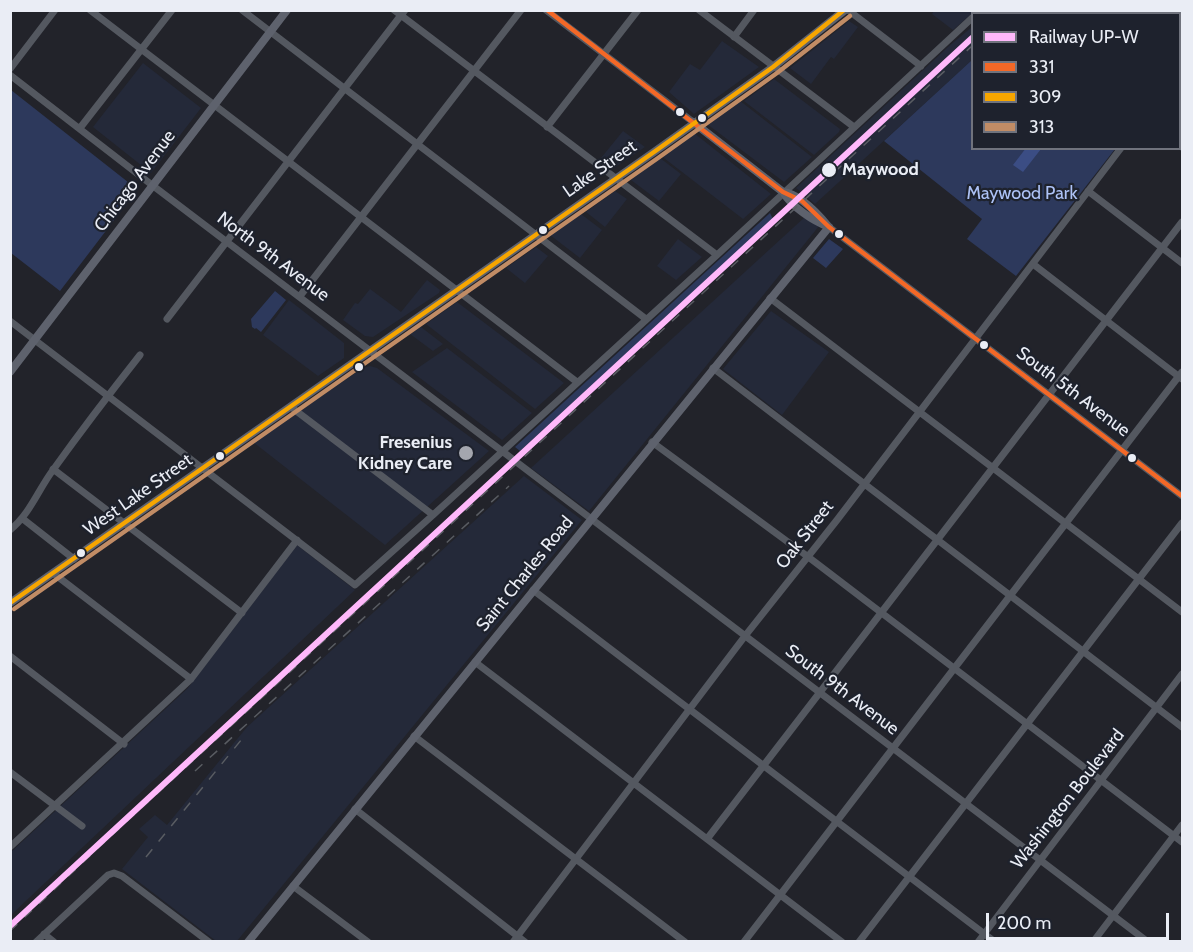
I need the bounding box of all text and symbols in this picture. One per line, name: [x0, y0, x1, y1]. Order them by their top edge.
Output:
legend: [971, 12, 1181, 150]
text: Railway UP-W: [1029, 26, 1139, 48]
text: 331: [1029, 56, 1054, 78]
text: 309: [1029, 86, 1062, 108]
unlabelled marker: [674, 106, 686, 118]
unlabelled marker: [696, 112, 708, 124]
text: 313: [1029, 116, 1054, 138]
street label: Chicago Avenue: [90, 126, 180, 236]
street label: Lake Street: [559, 136, 641, 202]
place label: Maywood: [842, 159, 919, 181]
marker: Maywood: [820, 161, 838, 179]
park label: Maywood Park: [966, 183, 1078, 205]
street label: North 9th Avenue: [213, 208, 333, 306]
unlabelled marker: [537, 224, 549, 236]
unlabelled marker: [833, 228, 845, 240]
unlabelled marker: [978, 339, 990, 351]
street label: South 5th Avenue: [1012, 342, 1134, 442]
unlabelled marker: [353, 361, 365, 373]
place label: Fresenius Kidney Care: [358, 432, 452, 474]
marker: Fresenius Kidney Care: [457, 444, 475, 462]
street label: West Lake Street: [79, 449, 197, 541]
unlabelled marker: [214, 450, 226, 462]
unlabelled marker: [1126, 452, 1138, 464]
street label: Oak Street: [772, 497, 838, 573]
street label: Saint Charles Road: [472, 512, 578, 636]
unlabelled marker: [75, 547, 87, 559]
street label: South 9th Avenue: [781, 640, 903, 740]
street label: Washington Boulevard: [1007, 725, 1129, 873]
scale bar: [989, 901, 1172, 939]
text: 200 m: [997, 912, 1051, 934]

